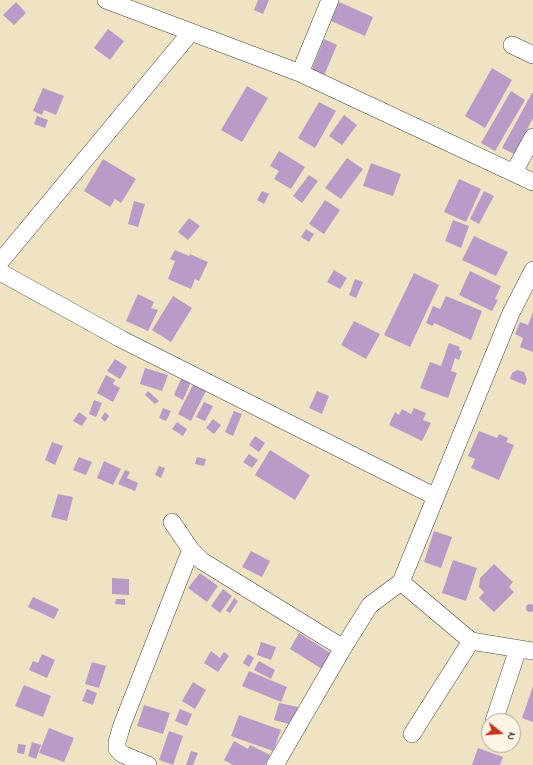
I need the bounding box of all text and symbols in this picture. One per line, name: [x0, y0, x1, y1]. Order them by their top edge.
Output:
north arrow: [481, 713, 521, 753]
text: N: [503, 730, 520, 742]

